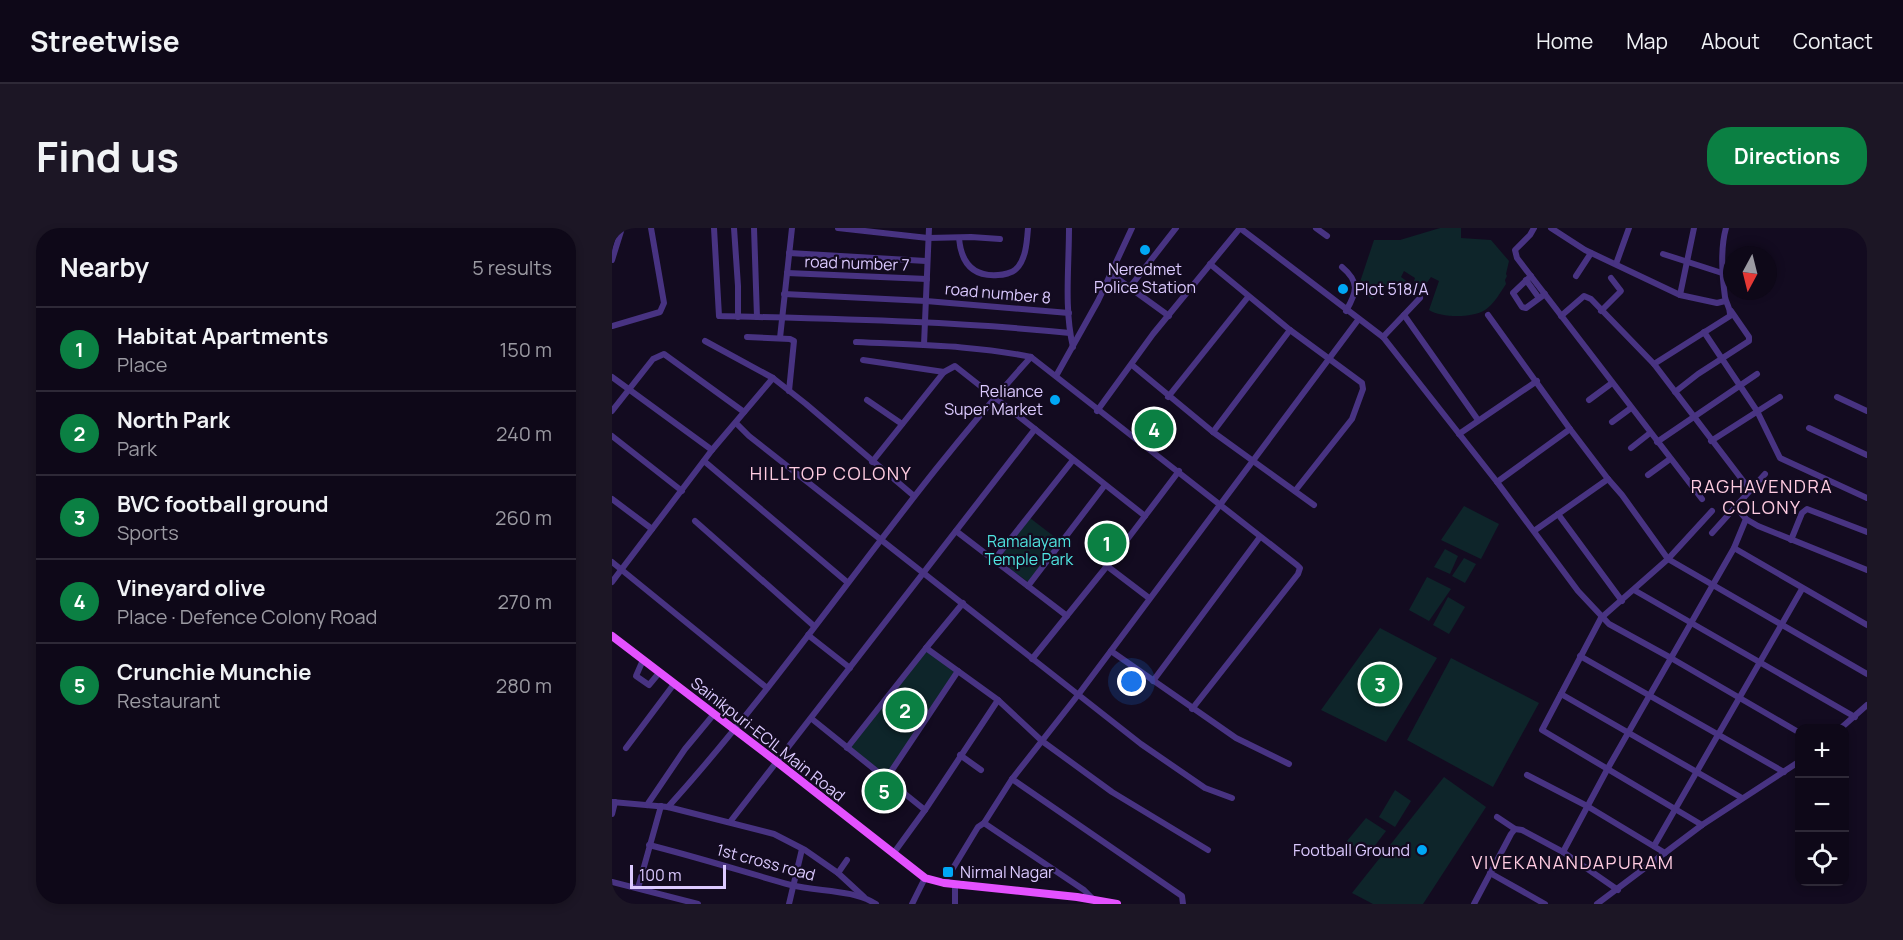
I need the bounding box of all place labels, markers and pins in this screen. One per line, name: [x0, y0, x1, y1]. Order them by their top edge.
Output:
marker: Neredmet Police Station: [1138, 243, 1152, 257]
place label: Neredmet Police Station: [1094, 258, 1196, 298]
place label: Plot 518/A: [1355, 278, 1429, 300]
marker: Plot 518/A: [1336, 282, 1350, 296]
place label: Reliance Super Market: [944, 380, 1043, 420]
marker: Reliance Super Market: [1048, 393, 1062, 407]
pin: 4: [1134, 406, 1174, 452]
pin: 1: [1088, 520, 1126, 566]
pin: 3: [1360, 662, 1400, 706]
pin: 2: [886, 688, 924, 732]
pin: 5: [864, 768, 904, 814]
place label: Football Ground: [1293, 839, 1410, 861]
marker: Football Ground: [1415, 843, 1429, 857]
place label: Nirmal Nagar: [960, 861, 1054, 883]
marker: Nirmal Nagar: [941, 865, 955, 879]

